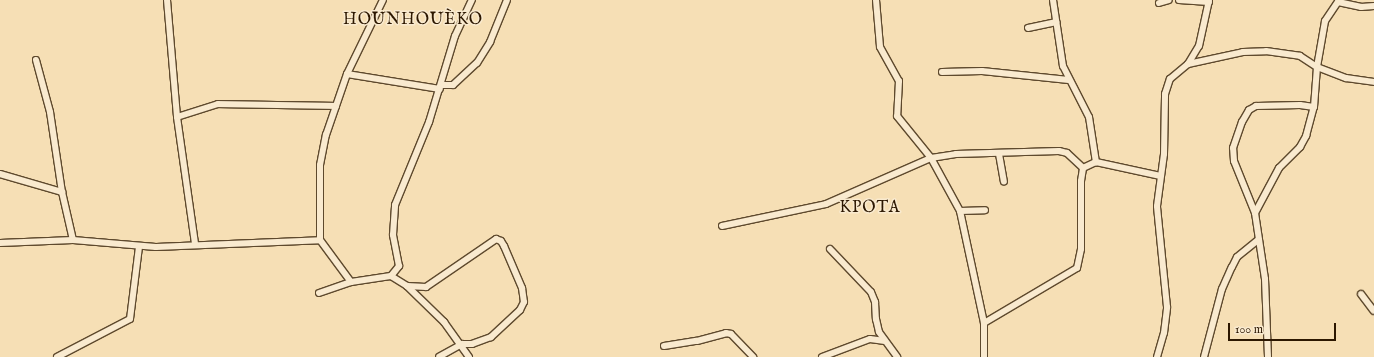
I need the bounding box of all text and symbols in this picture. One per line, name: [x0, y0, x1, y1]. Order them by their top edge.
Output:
district label: HOUNHOUÈKO: [343, 10, 483, 30]
district label: KPOTA: [839, 198, 901, 218]
scale bar: [1230, 315, 1338, 341]
text: 100 m: [1235, 322, 1263, 337]

